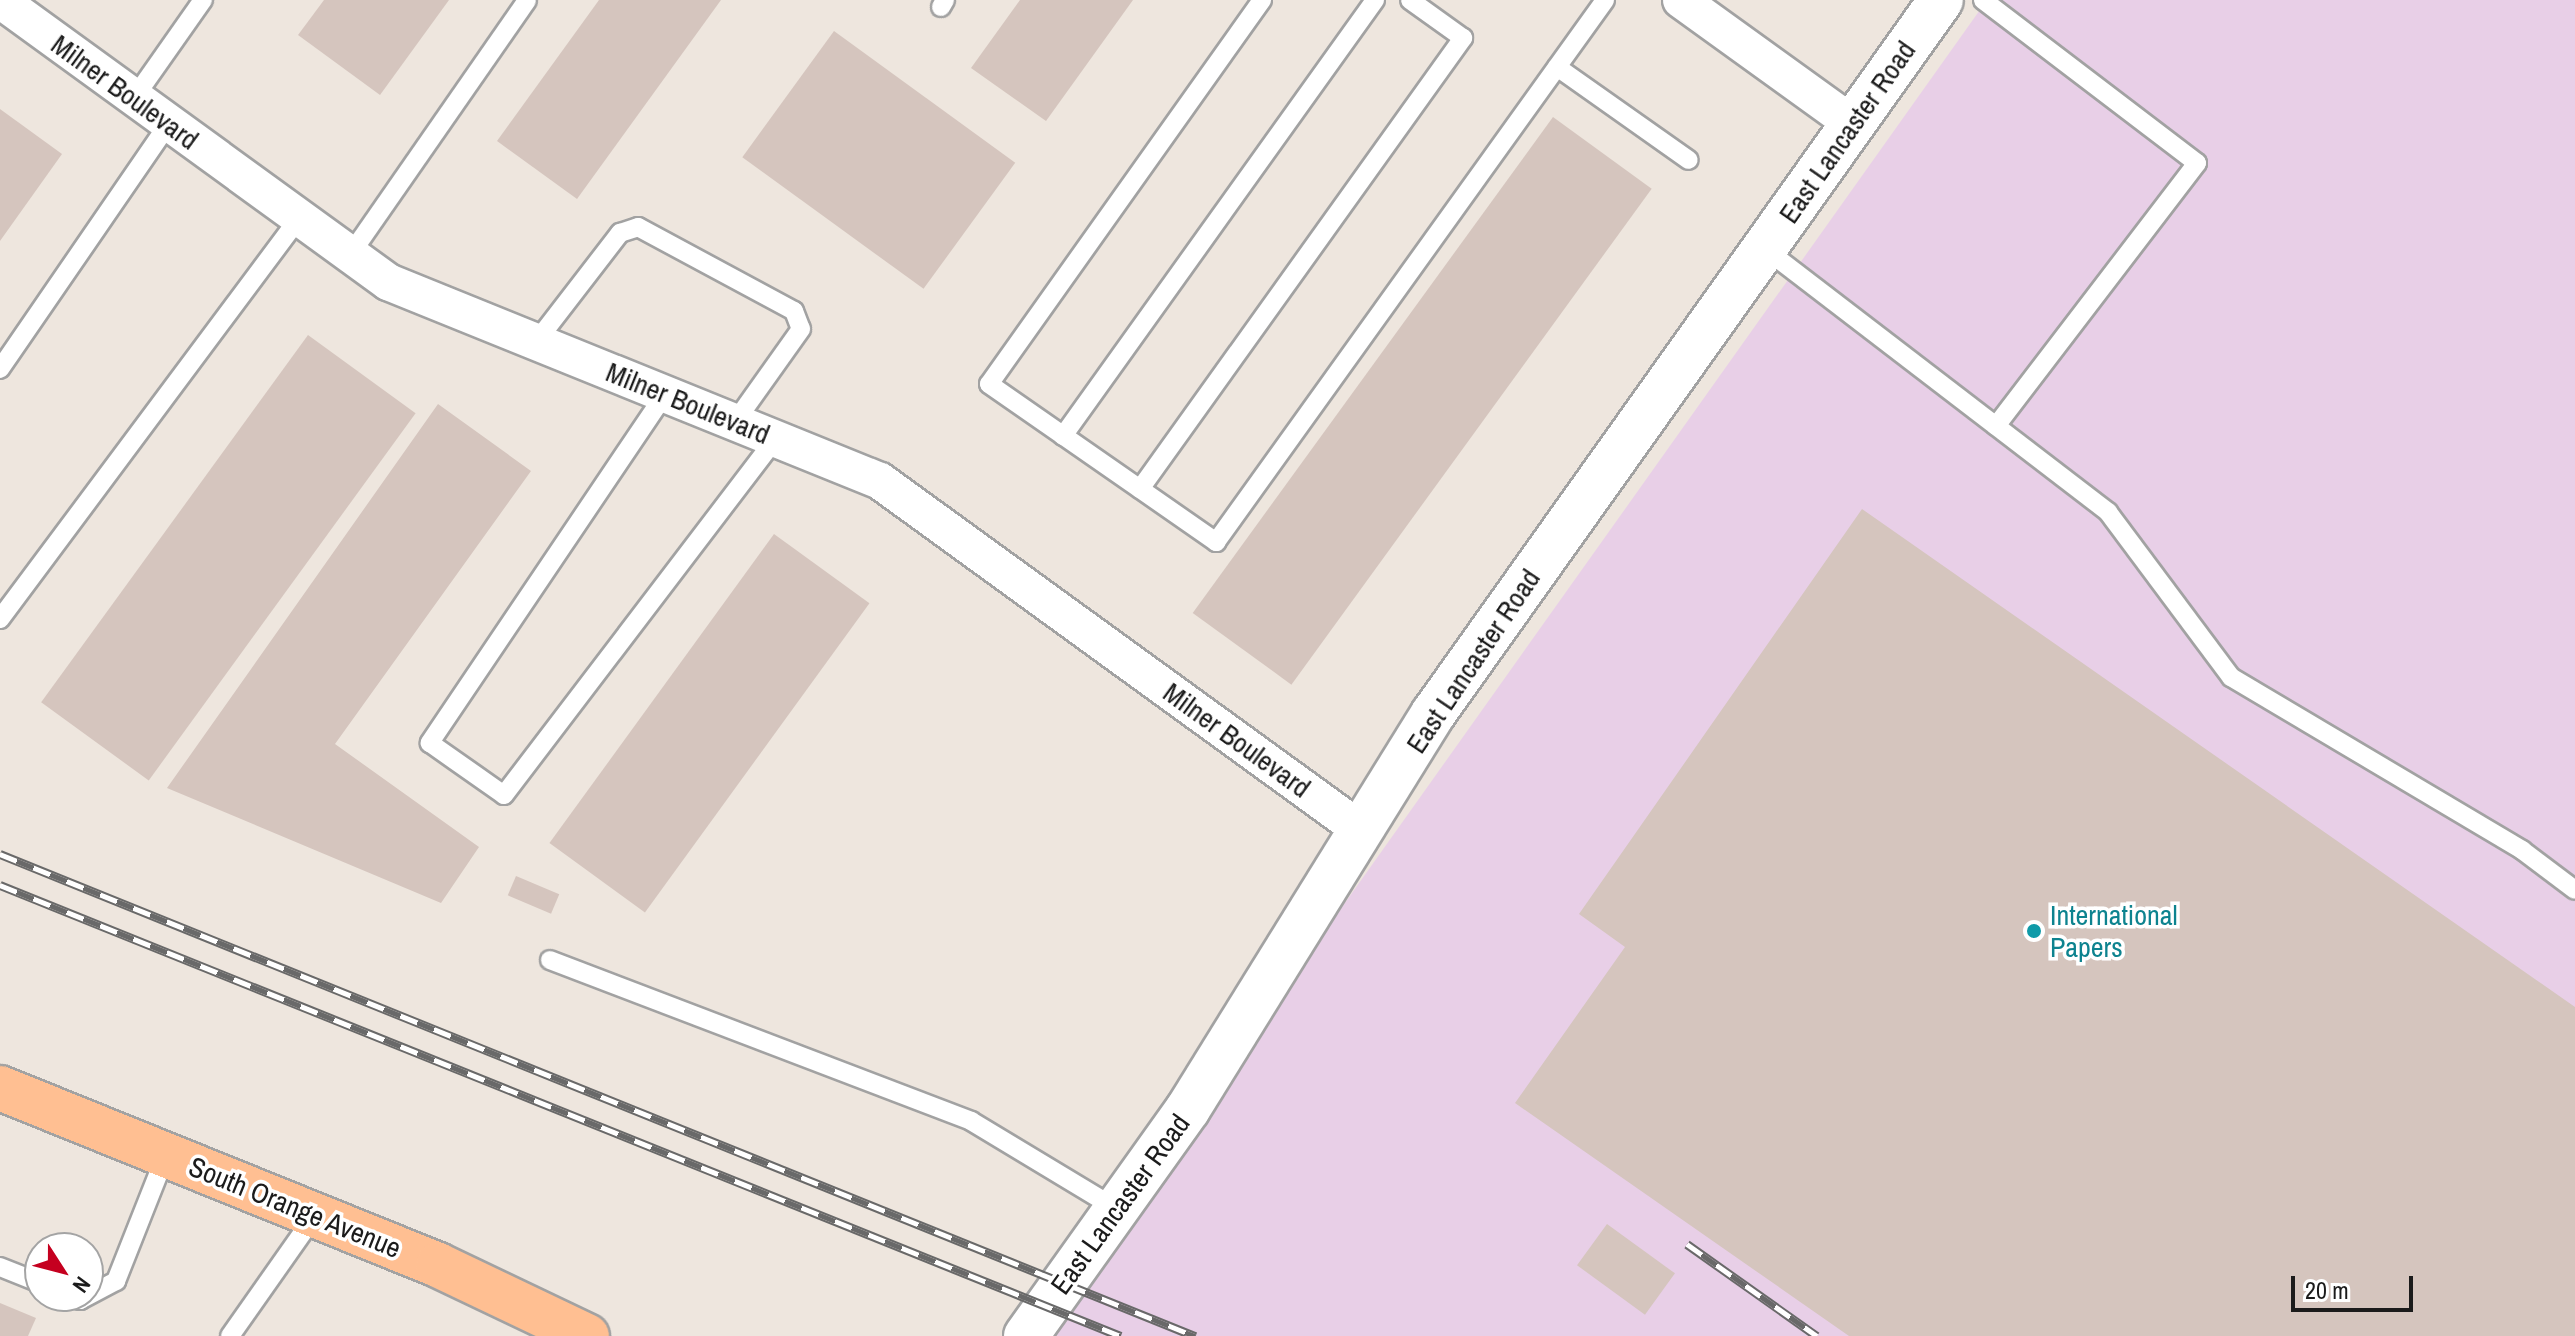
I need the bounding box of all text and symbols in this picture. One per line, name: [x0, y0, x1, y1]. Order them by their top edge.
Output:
street label: Milner Boulevard: [45, 27, 205, 157]
street label: East Lancaster Road: [1772, 35, 1922, 229]
street label: Milner Boulevard: [601, 355, 775, 451]
street label: East Lancaster Road: [1399, 563, 1547, 759]
street label: Milner Boulevard: [1157, 675, 1317, 805]
place label: International Papers: [2050, 898, 2178, 964]
marker: International Papers: [2025, 922, 2043, 940]
street label: East Lancaster Road: [1043, 1107, 1197, 1301]
street label: South Orange Avenue: [184, 1149, 406, 1265]
north arrow: [24, 1232, 104, 1312]
scale bar: [2295, 1260, 2417, 1310]
text: N: [66, 1271, 98, 1299]
text: 20 m: [2305, 1274, 2349, 1306]

